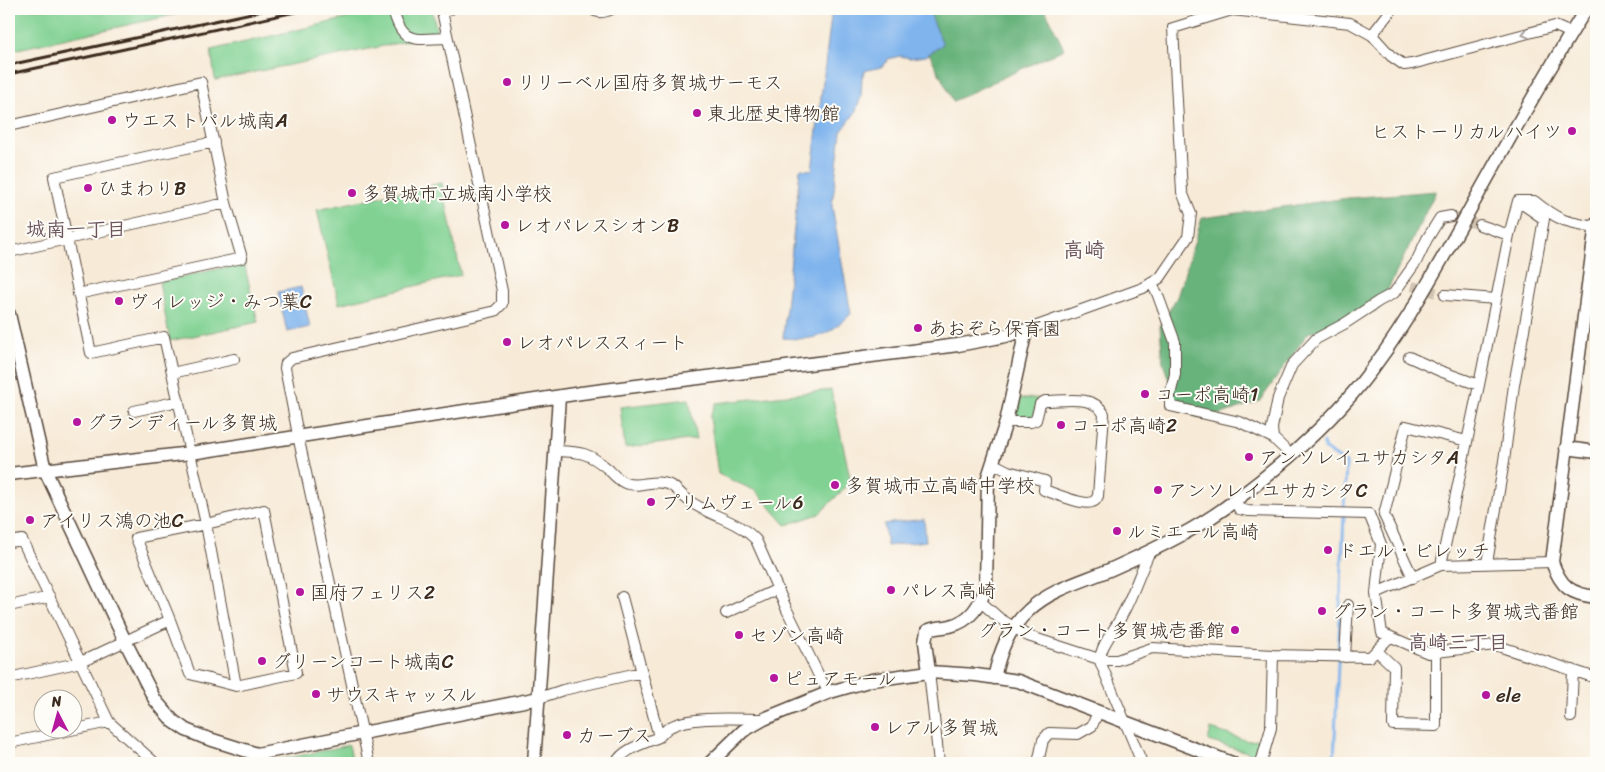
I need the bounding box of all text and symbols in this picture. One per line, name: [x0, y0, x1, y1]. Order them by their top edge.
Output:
one-way arrow: [1520, 28, 1529, 39]
place label: リリーベル国府多賀城サーモス: [517, 66, 783, 99]
marker: リリーベル国府多賀城サーモス: [501, 76, 513, 88]
place label: 東北歴史博物館: [707, 97, 840, 130]
place label: ウエストパル城南A: [122, 104, 288, 137]
marker: 東北歴史博物館: [691, 107, 703, 119]
marker: ウエストパル城南A: [106, 114, 118, 126]
place label: ヒストーリカルハイツ: [1371, 115, 1562, 148]
marker: ヒストーリカルハイツ: [1566, 125, 1578, 137]
place label: ひまわりB: [98, 172, 186, 205]
place label: 多賀城市立城南小学校: [362, 177, 552, 210]
marker: ひまわりB: [82, 182, 94, 194]
marker: 多賀城市立城南小学校: [346, 187, 358, 199]
place label: レオパレスシオンB: [515, 209, 679, 242]
district label: 城南一丁目: [26, 212, 126, 247]
marker: レオパレスシオンB: [499, 219, 511, 231]
district label: 高崎: [1063, 231, 1105, 269]
place label: ヴィレッジ・みつ葉C: [129, 285, 312, 318]
marker: ヴィレッジ・みつ葉C: [113, 295, 125, 307]
place label: あおぞら保育園: [928, 312, 1061, 345]
marker: あおぞら保育園: [912, 322, 924, 334]
place label: レオパレススィート: [517, 326, 688, 359]
marker: レオパレススィート: [501, 336, 513, 348]
place label: コーポ高崎1: [1155, 378, 1258, 411]
marker: コーポ高崎1: [1139, 388, 1151, 400]
place label: グランディール多賀城: [87, 406, 277, 439]
place label: コーポ高崎2: [1071, 409, 1177, 442]
marker: グランディール多賀城: [71, 416, 83, 428]
marker: コーポ高崎2: [1055, 419, 1067, 431]
place label: アンソレイユサカシタA: [1259, 441, 1459, 474]
marker: アンソレイユサカシタA: [1243, 451, 1255, 463]
place label: 多賀城市立高崎中学校: [845, 469, 1035, 502]
place label: アンソレイユサカシタC: [1168, 474, 1368, 507]
marker: 多賀城市立高崎中学校: [829, 479, 841, 491]
marker: アンソレイユサカシタC: [1152, 484, 1164, 496]
place label: プリムヴェール6: [661, 486, 804, 519]
marker: プリムヴェール6: [645, 496, 657, 508]
place label: アイリス鴻の池C: [40, 504, 184, 537]
marker: アイリス鴻の池C: [24, 514, 36, 526]
place label: ルミエール高崎: [1127, 515, 1259, 548]
marker: ルミエール高崎: [1111, 525, 1123, 537]
place label: ドエル・ビレッチ: [1338, 534, 1490, 567]
marker: ドエル・ビレッチ: [1322, 544, 1334, 556]
place label: パレス高崎: [901, 574, 996, 607]
place label: 国府フェリス2: [310, 576, 435, 609]
marker: パレス高崎: [885, 584, 897, 596]
marker: 国府フェリス2: [294, 586, 306, 598]
place label: グラン・コート多賀城弐番館: [1332, 595, 1579, 628]
marker: グラン・コート多賀城弐番館: [1316, 605, 1328, 617]
place label: グラン・コート多賀城壱番館: [978, 614, 1225, 647]
place label: セゾン高崎: [749, 619, 844, 652]
marker: グラン・コート多賀城壱番館: [1229, 624, 1241, 636]
district label: 高崎三丁目: [1408, 625, 1508, 660]
marker: セゾン高崎: [733, 629, 745, 641]
place label: グリーンコート城南C: [272, 645, 454, 678]
marker: グリーンコート城南C: [256, 655, 268, 667]
place label: ピュアモール: [784, 662, 897, 695]
marker: ピュアモール: [768, 672, 780, 684]
place label: サウスキャッスル: [326, 678, 477, 711]
place label: ele: [1496, 679, 1521, 712]
marker: サウスキャッスル: [310, 688, 322, 700]
text: N: [50, 689, 63, 715]
marker: ele: [1480, 689, 1492, 701]
north arrow: [32, 690, 82, 740]
place label: レアル多賀城: [885, 711, 998, 744]
place label: カーブス: [577, 719, 652, 752]
marker: レアル多賀城: [869, 721, 881, 733]
marker: カーブス: [561, 729, 573, 741]

